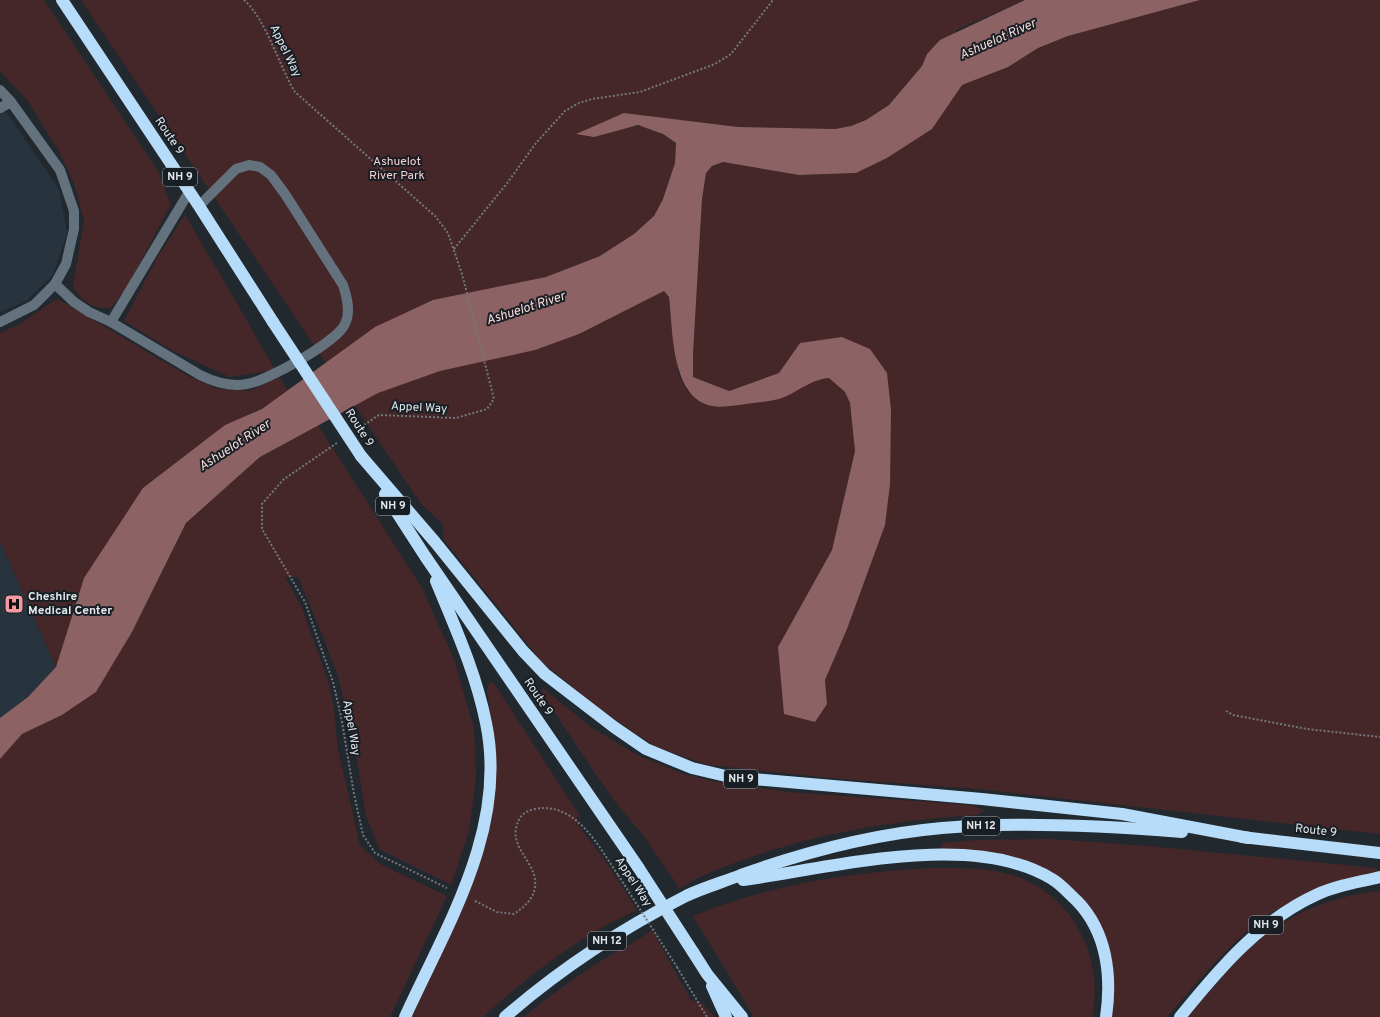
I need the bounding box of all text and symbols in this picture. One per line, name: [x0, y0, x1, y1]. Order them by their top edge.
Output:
water label: Ashuelot River: [957, 16, 1040, 64]
street label: Appel Way: [265, 22, 305, 80]
street label: Route 9: [151, 114, 187, 158]
park label: Ashuelot River Park: [369, 154, 425, 184]
road number: NH 9: [163, 168, 197, 186]
water label: Ashuelot River: [484, 288, 569, 329]
street label: Appel Way: [390, 399, 448, 417]
street label: Route 9: [341, 406, 377, 450]
water label: Ashuelot River: [196, 416, 275, 475]
road number: NH 9: [376, 497, 410, 515]
place label: Cheshire Medical Center: [28, 589, 112, 619]
hospital icon: Cheshire Medical Center: [3, 593, 25, 615]
street label: Route 9: [520, 675, 556, 719]
street label: Appel Way: [338, 699, 364, 757]
road number: NH 9: [724, 770, 758, 788]
road number: NH 12: [962, 817, 1000, 835]
street label: Route 9: [1294, 821, 1338, 841]
street label: Appel Way: [611, 854, 655, 910]
road number: NH 9: [1249, 916, 1283, 934]
road number: NH 12: [588, 932, 626, 950]

